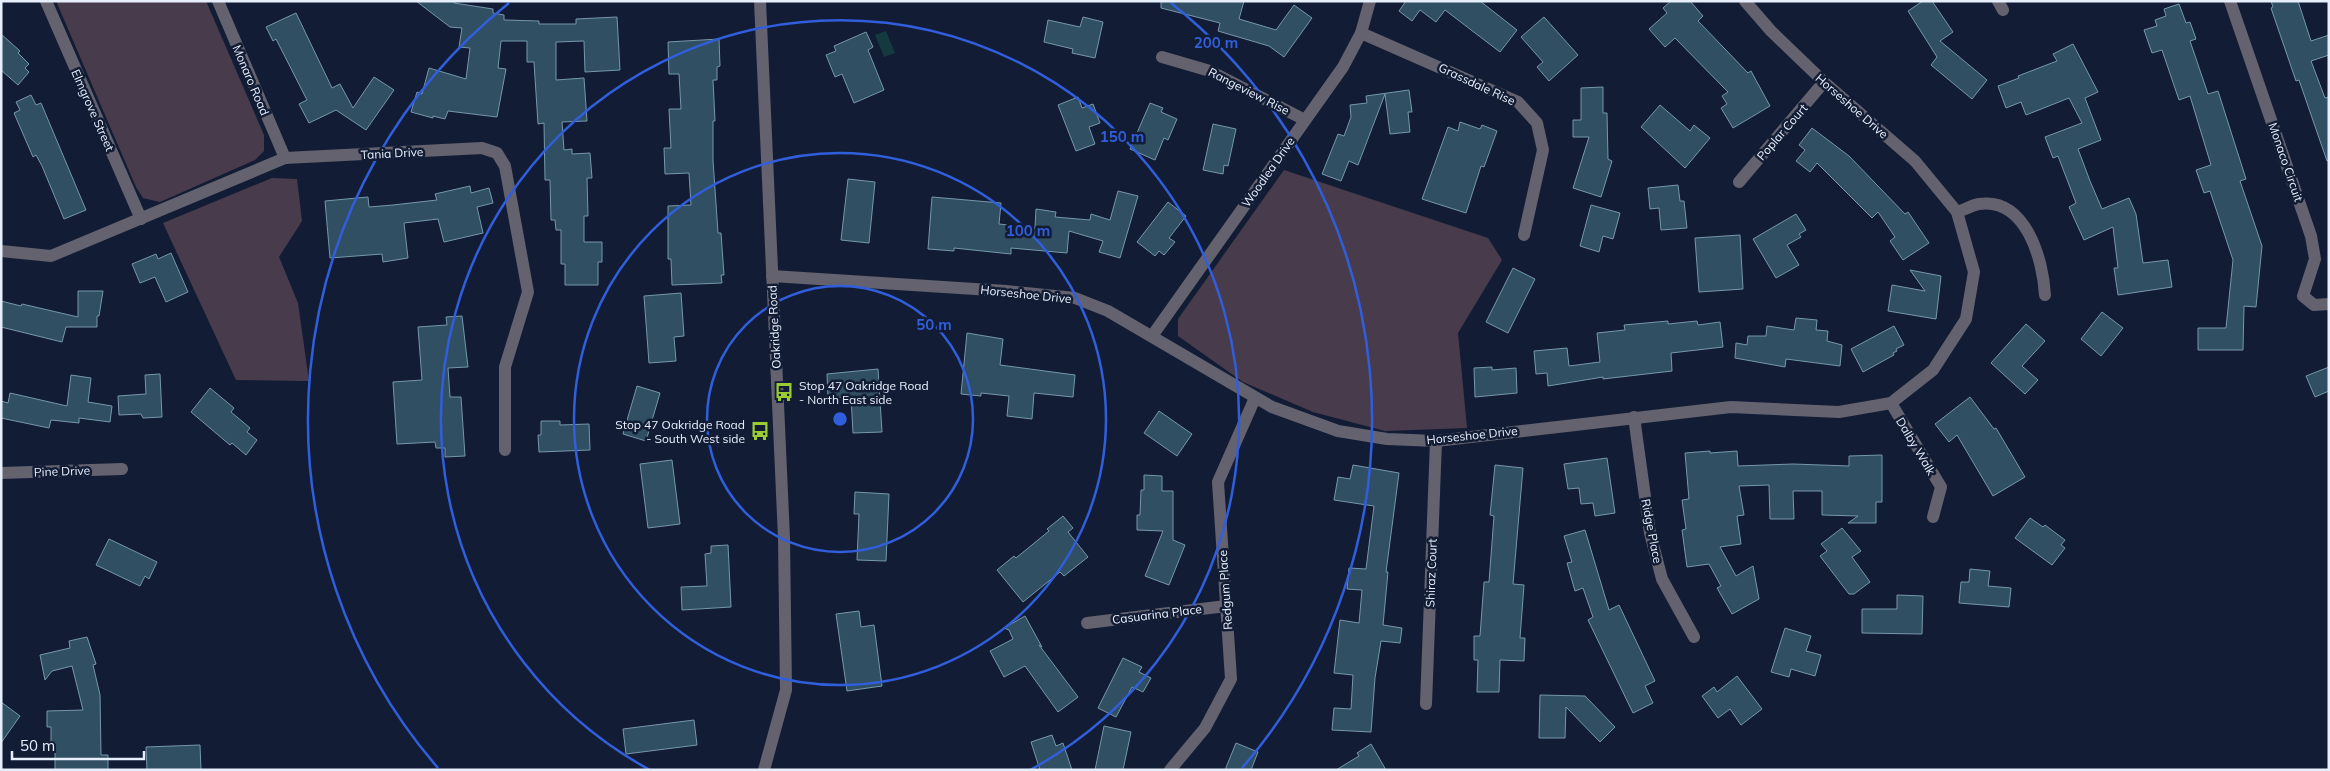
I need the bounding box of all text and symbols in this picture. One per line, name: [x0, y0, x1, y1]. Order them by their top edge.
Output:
text: 200 m: [1194, 33, 1238, 52]
street label: Monaro Road: [229, 43, 273, 117]
street label: Grassdale Rise: [1436, 60, 1518, 108]
street label: Rangeview Rise: [1206, 64, 1292, 118]
street label: Elmgrove Street: [68, 67, 118, 153]
street label: Horseshoe Drive: [1813, 70, 1891, 142]
street label: Poplar Court: [1754, 101, 1810, 163]
street label: Monaco Circuit: [2265, 121, 2307, 203]
text: 150 m: [1100, 127, 1144, 146]
street label: Woodlea Drive: [1238, 134, 1298, 210]
street label: Tania Drive: [360, 144, 424, 162]
text: 100 m: [1006, 221, 1050, 240]
street label: Horseshoe Drive: [980, 282, 1072, 306]
street label: Oakridge Road: [764, 285, 784, 369]
text: 50 m: [916, 315, 952, 334]
place label: Stop 47 Oakridge Road - North East side: [799, 378, 929, 407]
bus stop icon: Stop 47 Oakridge Road - North East side: [773, 381, 795, 403]
centre of rings: [831, 410, 849, 428]
street label: Dalby Walk: [1893, 414, 1939, 478]
place label: Stop 47 Oakridge Road - South West side: [615, 417, 745, 446]
bus stop icon: Stop 47 Oakridge Road - South West side: [749, 420, 771, 442]
street label: Horseshoe Drive: [1426, 423, 1518, 447]
street label: Pine Drive: [34, 463, 90, 479]
street label: Ridge Place: [1638, 497, 1666, 565]
street label: Shiraz Court: [1422, 538, 1440, 608]
street label: Redgum Place: [1215, 550, 1235, 630]
street label: Casuarina Place: [1111, 601, 1203, 627]
scale bar: [12, 728, 145, 760]
text: 50 m: [20, 736, 55, 755]

